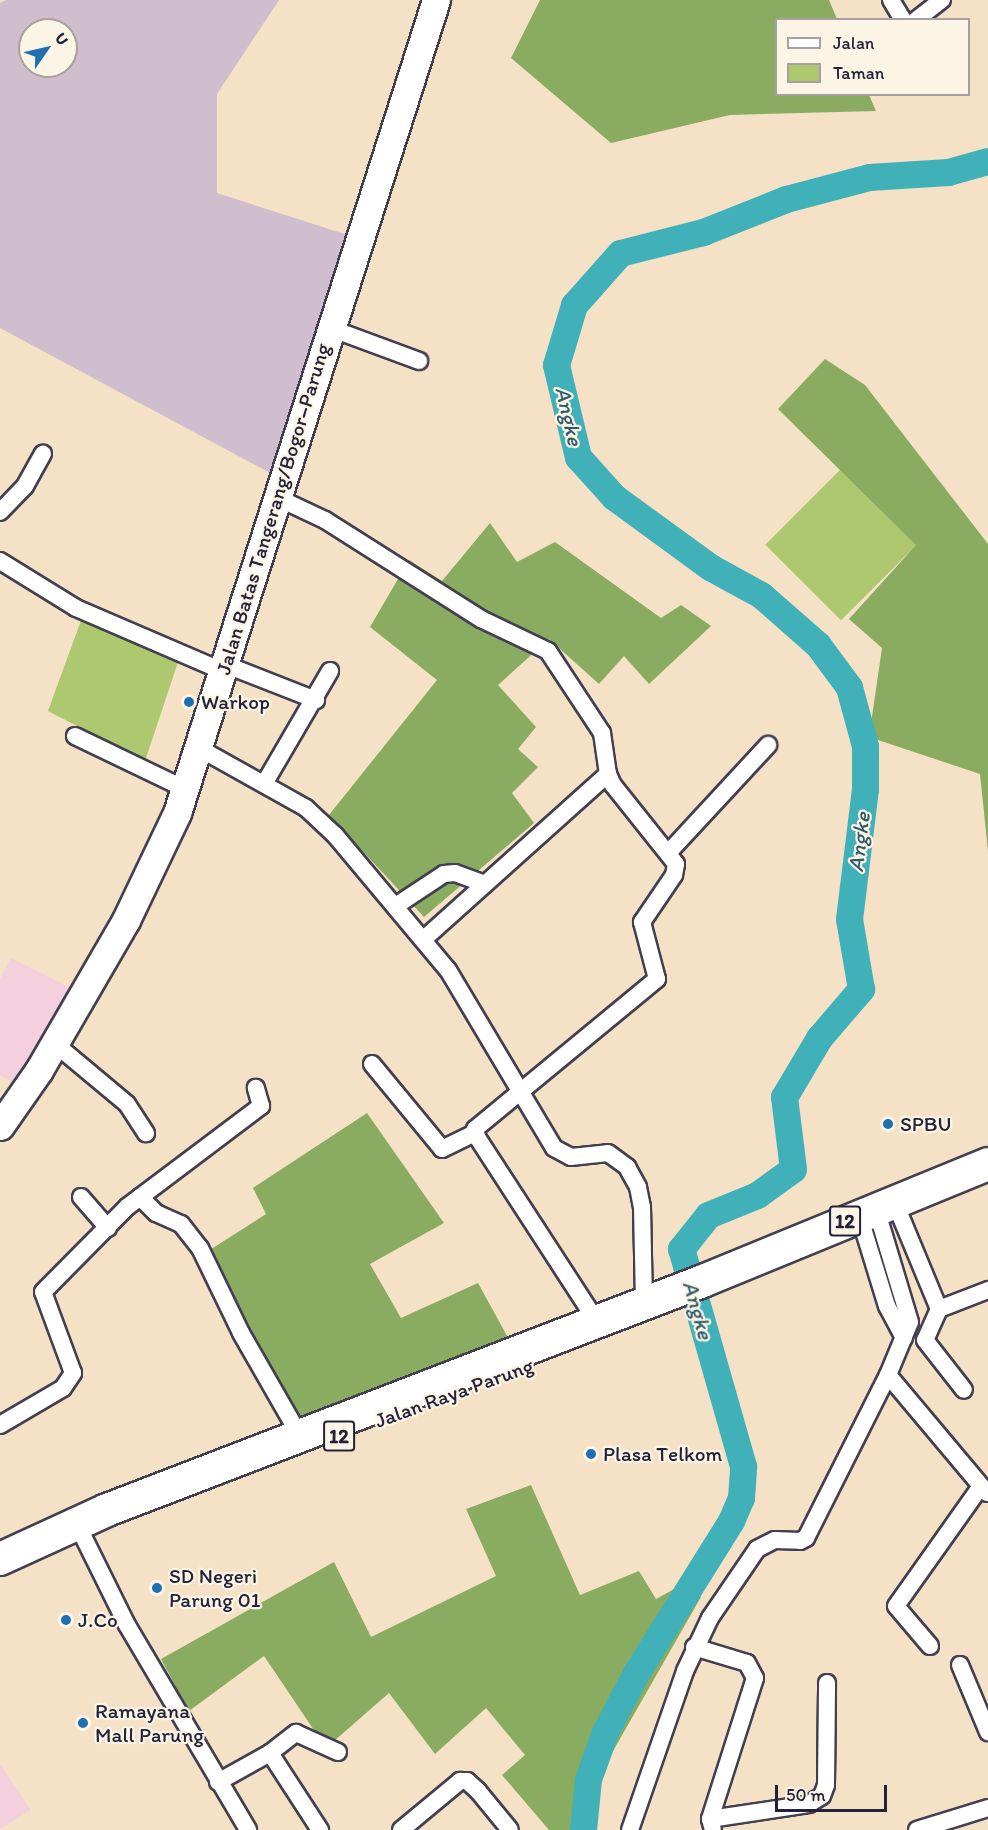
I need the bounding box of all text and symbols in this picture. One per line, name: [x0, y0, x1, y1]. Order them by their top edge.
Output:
north arrow: [18, 18, 78, 78]
legend: [775, 18, 970, 96]
text: U: [51, 29, 73, 48]
text: Jalan: [833, 32, 874, 54]
text: Taman: [833, 62, 884, 84]
street label: Jalan Batas Tangerang/Bogor–Parung: [211, 341, 335, 677]
water label: Angke: [549, 384, 589, 448]
place label: Warkop: [201, 689, 270, 715]
marker: Warkop: [182, 695, 196, 709]
water label: Angke: [842, 811, 876, 873]
place label: SPBU: [900, 1111, 951, 1137]
marker: SPBU: [881, 1117, 895, 1131]
road number: 12: [828, 1204, 862, 1238]
water label: Angke: [677, 1278, 719, 1342]
street label: Jalan Raya Parung: [372, 1353, 536, 1433]
road number: 12: [322, 1419, 356, 1453]
place label: Plasa Telkom: [603, 1441, 721, 1467]
marker: Plasa Telkom: [584, 1447, 598, 1461]
place label: SD Negeri Parung 01: [169, 1563, 260, 1613]
marker: SD Negeri Parung 01: [150, 1581, 164, 1595]
place label: J.Co: [78, 1607, 118, 1633]
marker: J.Co: [59, 1613, 73, 1627]
place label: Ramayana Mall Parung: [95, 1698, 203, 1748]
marker: Ramayana Mall Parung: [76, 1716, 90, 1730]
scale bar: [778, 1773, 890, 1811]
text: 50 m: [786, 1784, 826, 1806]

